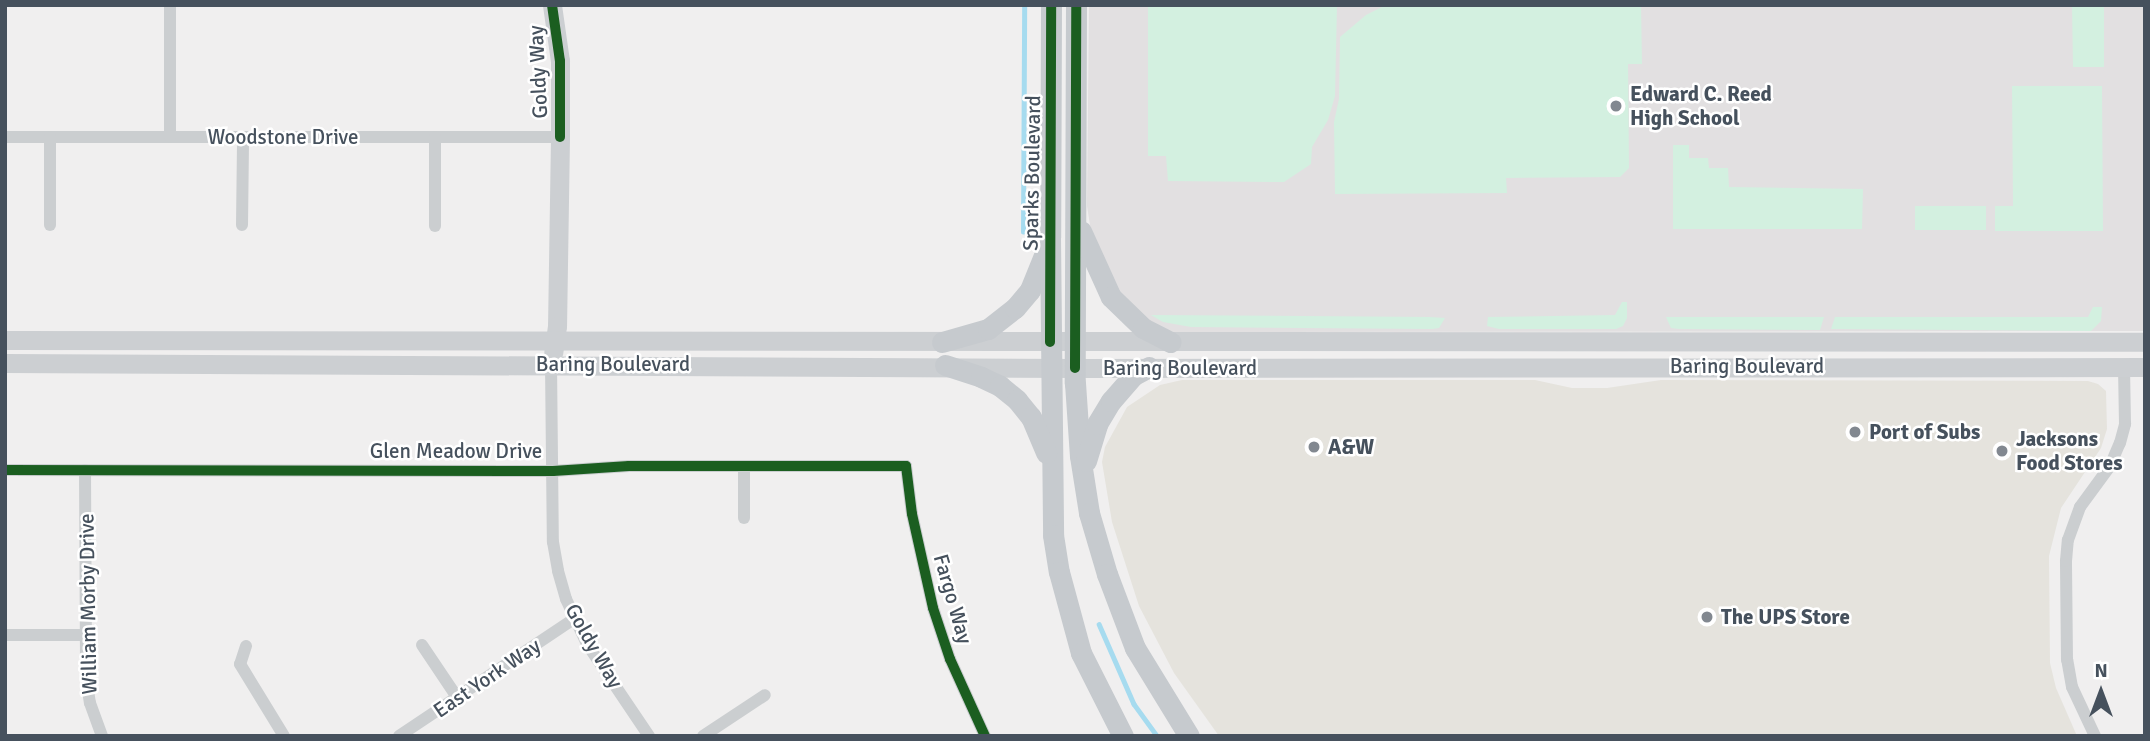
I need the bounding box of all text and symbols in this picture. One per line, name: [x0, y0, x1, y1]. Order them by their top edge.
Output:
street label: Goldy Way: [523, 25, 553, 119]
place label: Edward C. Reed High School: [1630, 81, 1772, 131]
street label: Sparks Boulevard: [1018, 95, 1046, 251]
marker: Edward C. Reed High School: [1608, 98, 1624, 114]
street label: Woodstone Drive: [208, 124, 358, 150]
street label: Baring Boulevard: [536, 351, 690, 377]
street label: Baring Boulevard: [1670, 353, 1824, 379]
street label: Baring Boulevard: [1103, 355, 1257, 381]
place label: Port of Subs: [1869, 419, 1980, 445]
marker: Port of Subs: [1847, 424, 1863, 440]
place label: Jacksons Food Stores: [2016, 426, 2123, 476]
place label: A&W: [1328, 434, 1374, 460]
street label: Glen Meadow Drive: [370, 438, 542, 464]
marker: A&W: [1306, 439, 1322, 455]
marker: Jacksons Food Stores: [1994, 443, 2010, 459]
street label: William Morby Drive: [74, 513, 102, 695]
street label: Fargo Way: [928, 551, 978, 647]
street label: Goldy Way: [560, 599, 628, 693]
place label: The UPS Store: [1721, 604, 1850, 630]
marker: The UPS Store: [1699, 609, 1715, 625]
street label: East York Way: [429, 633, 545, 723]
north arrow: [2066, 657, 2136, 727]
text: N: [2094, 659, 2108, 683]

